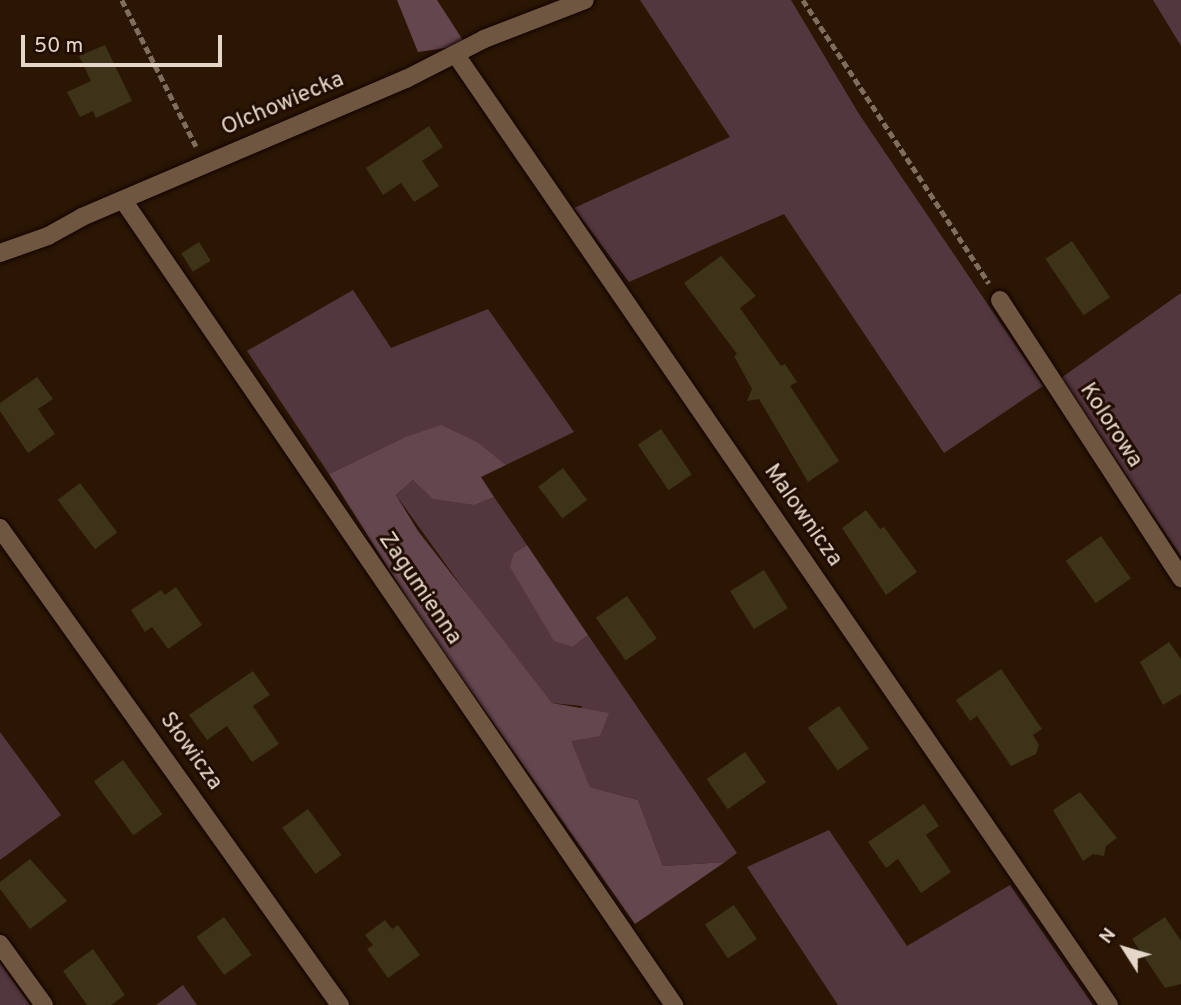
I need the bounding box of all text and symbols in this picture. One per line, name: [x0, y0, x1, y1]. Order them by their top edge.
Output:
scale bar: [24, 21, 226, 65]
text: 50 m: [34, 33, 83, 60]
street label: Olchowiecka: [218, 67, 348, 143]
street label: Kolorowa: [1072, 378, 1148, 474]
street label: Malownicza: [757, 459, 847, 573]
street label: Zagumienna: [371, 527, 467, 651]
street label: Słowicza: [152, 708, 228, 796]
north arrow: [1090, 914, 1160, 984]
text: N: [1095, 924, 1122, 949]

